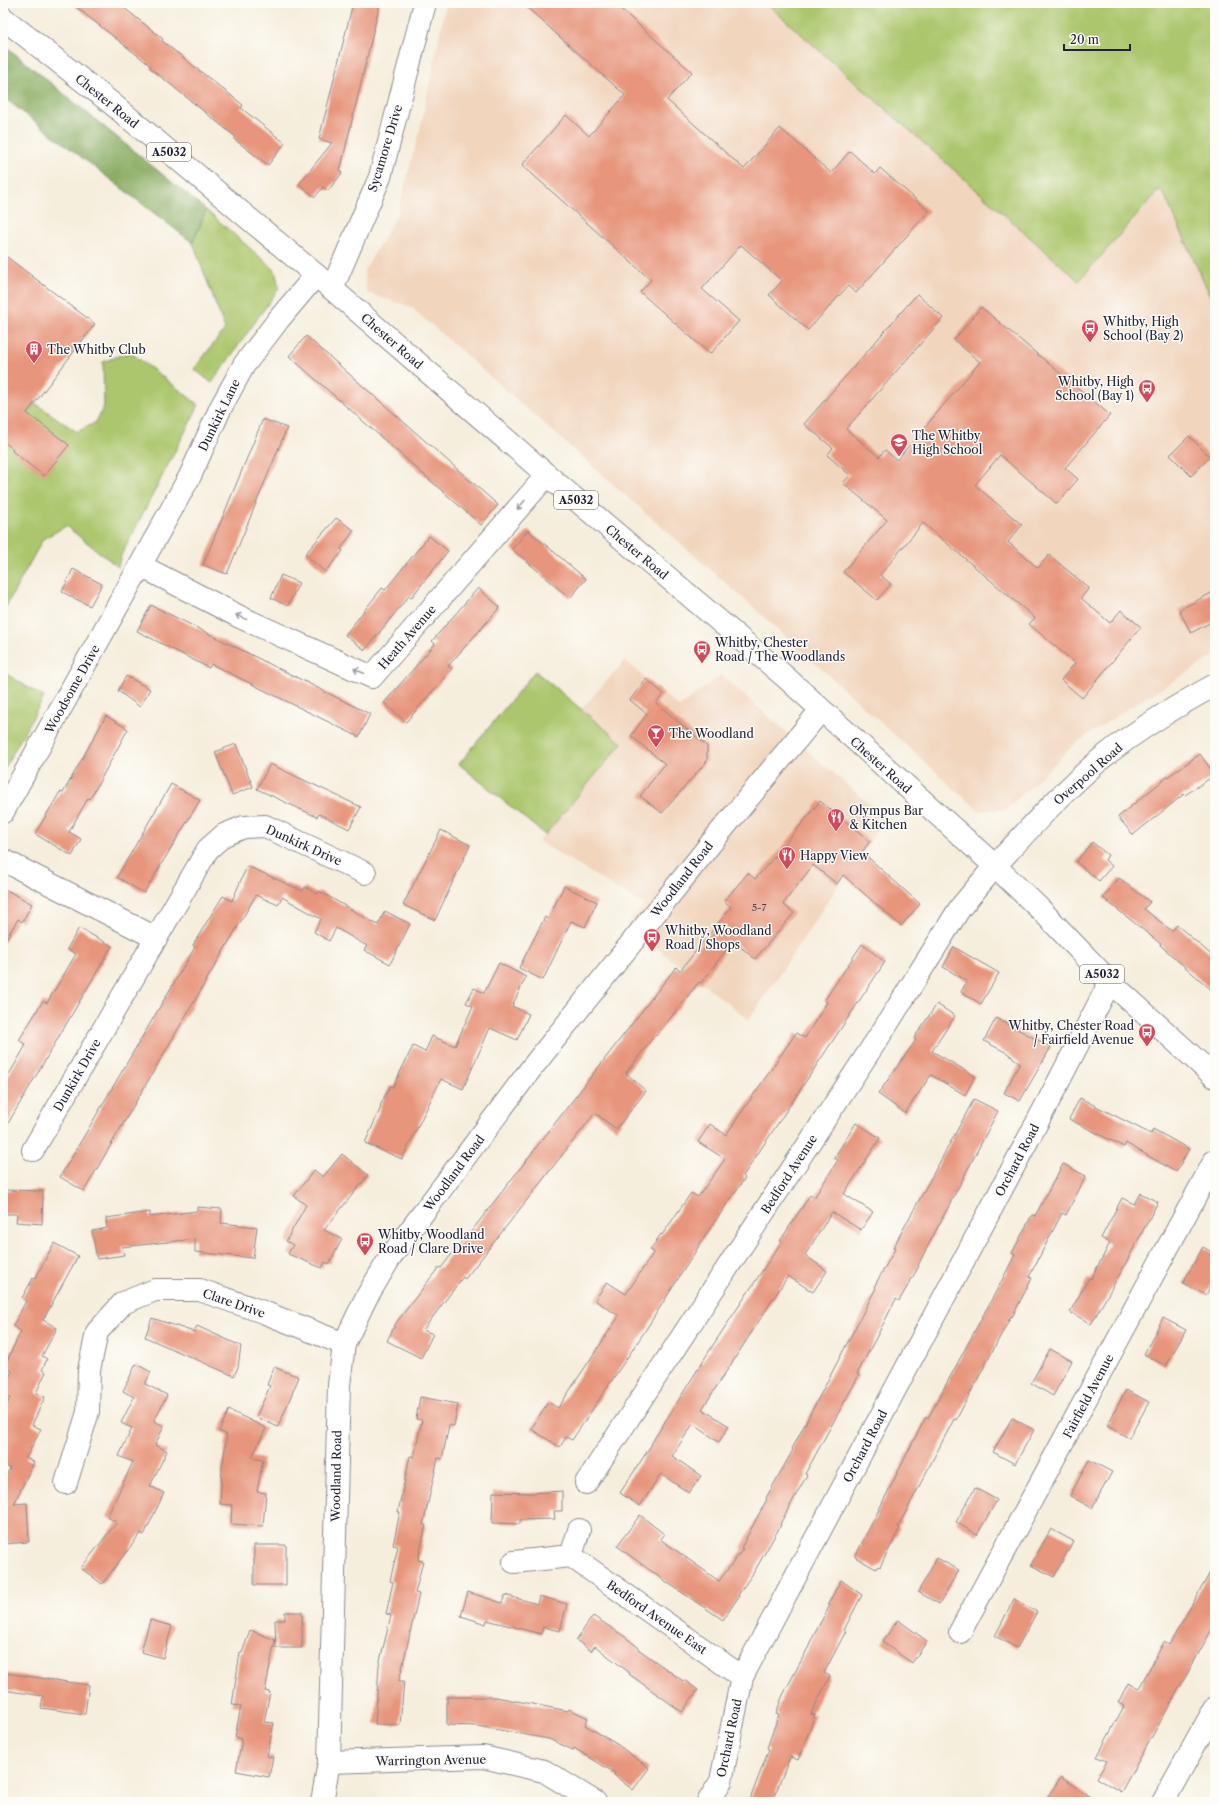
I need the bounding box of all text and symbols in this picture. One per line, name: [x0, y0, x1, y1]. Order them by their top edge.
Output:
scale bar: [1064, 26, 1130, 52]
text: 20 m: [1070, 32, 1099, 47]
street label: Chester Road: [72, 71, 142, 132]
street label: Sycamore Drive: [365, 102, 405, 194]
road number: A5032: [147, 143, 191, 161]
street label: Chester Road: [358, 310, 427, 372]
place label: Whitby, High School (Bay 2): [1102, 314, 1184, 343]
bus stop icon: Whitby, High School (Bay 2): [1080, 318, 1100, 343]
building icon: The Whitby Club: [24, 339, 44, 364]
place label: The Whitby Club: [47, 342, 146, 357]
place label: Whitby, High School (Bay 1): [1055, 374, 1134, 403]
street label: Dunkirk Lane: [195, 376, 243, 454]
bus stop icon: Whitby, High School (Bay 1): [1137, 378, 1157, 403]
place label: The Whitby High School: [912, 428, 983, 457]
school or university icon: The Whitby High School: [889, 432, 909, 457]
road number: A5032: [554, 491, 598, 509]
one-way arrow: [517, 499, 526, 510]
street label: Chester Road: [603, 521, 672, 583]
street label: Heath Avenue: [375, 602, 439, 672]
one-way arrow: [235, 613, 247, 620]
place label: Whitby, Chester Road / The Woodlands: [714, 635, 845, 664]
bus stop icon: Whitby, Chester Road / The Woodlands: [692, 639, 712, 664]
street label: Woodsome Drive: [41, 642, 103, 737]
one-way arrow: [354, 667, 366, 674]
bar icon: The Woodland: [646, 723, 666, 748]
place label: The Woodland: [669, 726, 755, 741]
street label: Chester Road: [847, 734, 915, 797]
street label: Overpool Road: [1050, 740, 1126, 808]
place label: Olympus Bar & Kitchen: [849, 803, 923, 832]
restaurant icon: Olympus Bar & Kitchen: [826, 807, 846, 832]
street label: Dunkirk Drive: [264, 822, 344, 869]
street label: Woodland Road: [647, 838, 717, 921]
restaurant icon: Happy View: [777, 845, 797, 870]
place label: Happy View: [800, 848, 870, 863]
house number: 5-7: [752, 901, 766, 914]
place label: Whitby, Woodland Road / Shops: [664, 923, 772, 952]
bus stop icon: Whitby, Woodland Road / Shops: [642, 927, 662, 952]
road number: A5032: [1080, 965, 1124, 983]
place label: Whitby, Chester Road / Fairfield Avenue: [1008, 1018, 1135, 1047]
bus stop icon: Whitby, Chester Road / Fairfield Avenue: [1137, 1022, 1157, 1047]
street label: Dunkirk Drive: [50, 1036, 104, 1114]
street label: Orchard Road: [992, 1121, 1043, 1199]
street label: Woodland Road: [420, 1131, 488, 1215]
street label: Bedford Avenue: [758, 1131, 820, 1216]
place label: Whitby, Woodland Road / Clare Drive: [377, 1227, 485, 1256]
bus stop icon: Whitby, Woodland Road / Clare Drive: [355, 1231, 375, 1256]
street label: Clare Drive: [201, 1285, 267, 1321]
street label: Fairfield Avenue: [1060, 1351, 1117, 1441]
street label: Orchard Road: [840, 1407, 891, 1485]
street label: Woodland Road: [328, 1429, 344, 1523]
street label: Bedford Avenue East: [604, 1577, 711, 1658]
street label: Orchard Road: [713, 1697, 745, 1779]
street label: Warrington Avenue: [375, 1752, 487, 1768]

